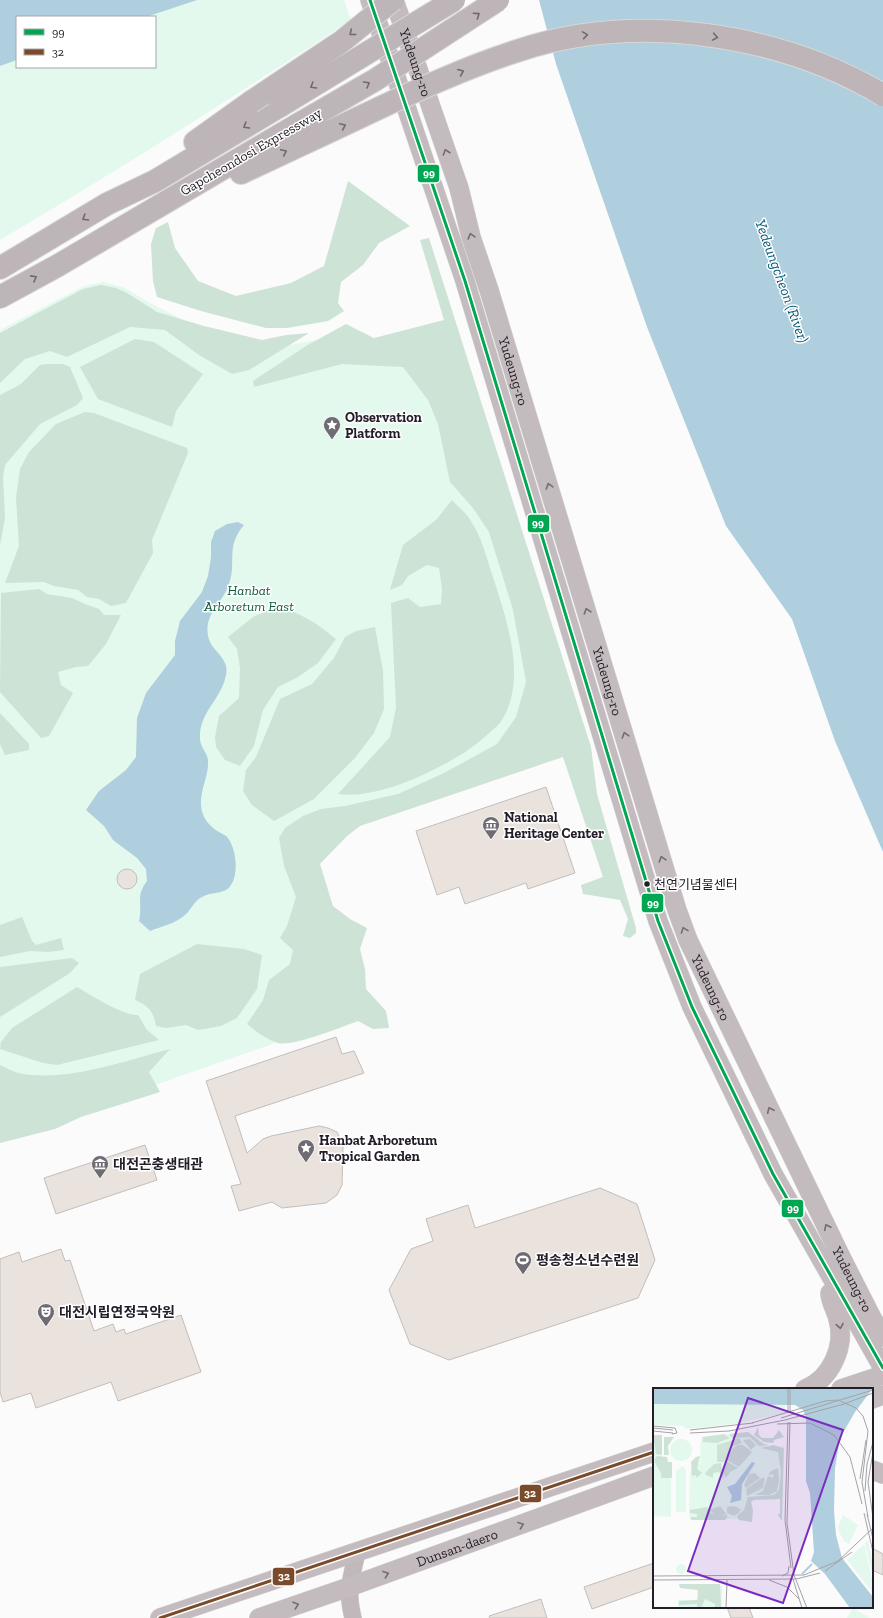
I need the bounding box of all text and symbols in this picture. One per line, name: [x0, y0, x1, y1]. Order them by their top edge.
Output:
one-way arrow: [472, 13, 479, 20]
legend: [16, 16, 156, 68]
text: 99: [52, 25, 65, 39]
street label: Yudeung-ro: [396, 25, 435, 99]
one-way arrow: [349, 28, 356, 35]
one-way arrow: [582, 31, 588, 40]
one-way arrow: [712, 32, 718, 41]
text: 32: [52, 45, 64, 59]
one-way arrow: [456, 69, 464, 77]
one-way arrow: [310, 81, 317, 88]
one-way arrow: [363, 82, 370, 89]
street label: Gapcheondosi Expressway: [177, 104, 325, 199]
one-way arrow: [243, 121, 250, 129]
one-way arrow: [339, 122, 346, 130]
one-way arrow: [442, 148, 451, 155]
one-way arrow: [281, 149, 288, 157]
line badge: 99: [417, 164, 440, 183]
text: 99: [423, 167, 435, 180]
one-way arrow: [82, 213, 89, 220]
water label: Yedeungcheon (River): [751, 217, 813, 345]
one-way arrow: [467, 233, 476, 240]
one-way arrow: [30, 275, 38, 283]
street label: Yudeung-ro: [495, 334, 532, 408]
place label: Observation Platform: [345, 409, 423, 442]
place icon: Observation Platform: [322, 415, 342, 440]
one-way arrow: [545, 483, 554, 490]
line badge: 99: [527, 514, 550, 533]
text: 99: [532, 517, 544, 530]
park label: Hanbat Arboretum East: [203, 582, 294, 615]
one-way arrow: [583, 607, 592, 614]
street label: Yudeung-ro: [589, 644, 626, 718]
one-way arrow: [621, 732, 630, 739]
place label: National Heritage Center: [504, 809, 604, 842]
museum icon: National Heritage Center: [481, 815, 501, 840]
one-way arrow: [659, 856, 667, 863]
place label: 천연기념물센터: [654, 877, 738, 892]
marker: 천연기념물센터: [642, 879, 652, 889]
line badge: 99: [641, 893, 664, 913]
text: 99: [647, 897, 659, 910]
one-way arrow: [681, 926, 689, 933]
street label: Yudeung-ro: [687, 951, 734, 1023]
one-way arrow: [767, 1107, 775, 1115]
place label: Hanbat Arboretum Tropical Garden: [319, 1132, 438, 1165]
place icon: Hanbat Arboretum Tropical Garden: [296, 1138, 316, 1163]
museum icon: 대전곤충생태관: [90, 1154, 110, 1179]
place label: 대전곤충생태관: [113, 1156, 203, 1173]
line badge: 99: [781, 1199, 804, 1218]
text: 99: [787, 1202, 799, 1215]
one-way arrow: [824, 1224, 831, 1232]
street label: Yudeung-ro: [828, 1243, 876, 1315]
sports icon: 평송청소년수련원: [513, 1250, 533, 1275]
place label: 평송청소년수련원: [536, 1252, 639, 1269]
theatre icon: 대전시립연정국악원: [36, 1302, 56, 1327]
place label: 대전시립연정국악원: [59, 1304, 175, 1321]
one-way arrow: [835, 1323, 844, 1330]
inset map: [653, 1388, 873, 1608]
line badge: 32: [519, 1484, 542, 1503]
text: 32: [524, 1487, 536, 1500]
one-way arrow: [517, 1521, 524, 1529]
street label: Dunsan-daero: [414, 1525, 500, 1570]
line badge: 32: [272, 1567, 295, 1586]
text: 32: [278, 1570, 290, 1583]
one-way arrow: [382, 1570, 389, 1579]
one-way arrow: [293, 1602, 300, 1610]

